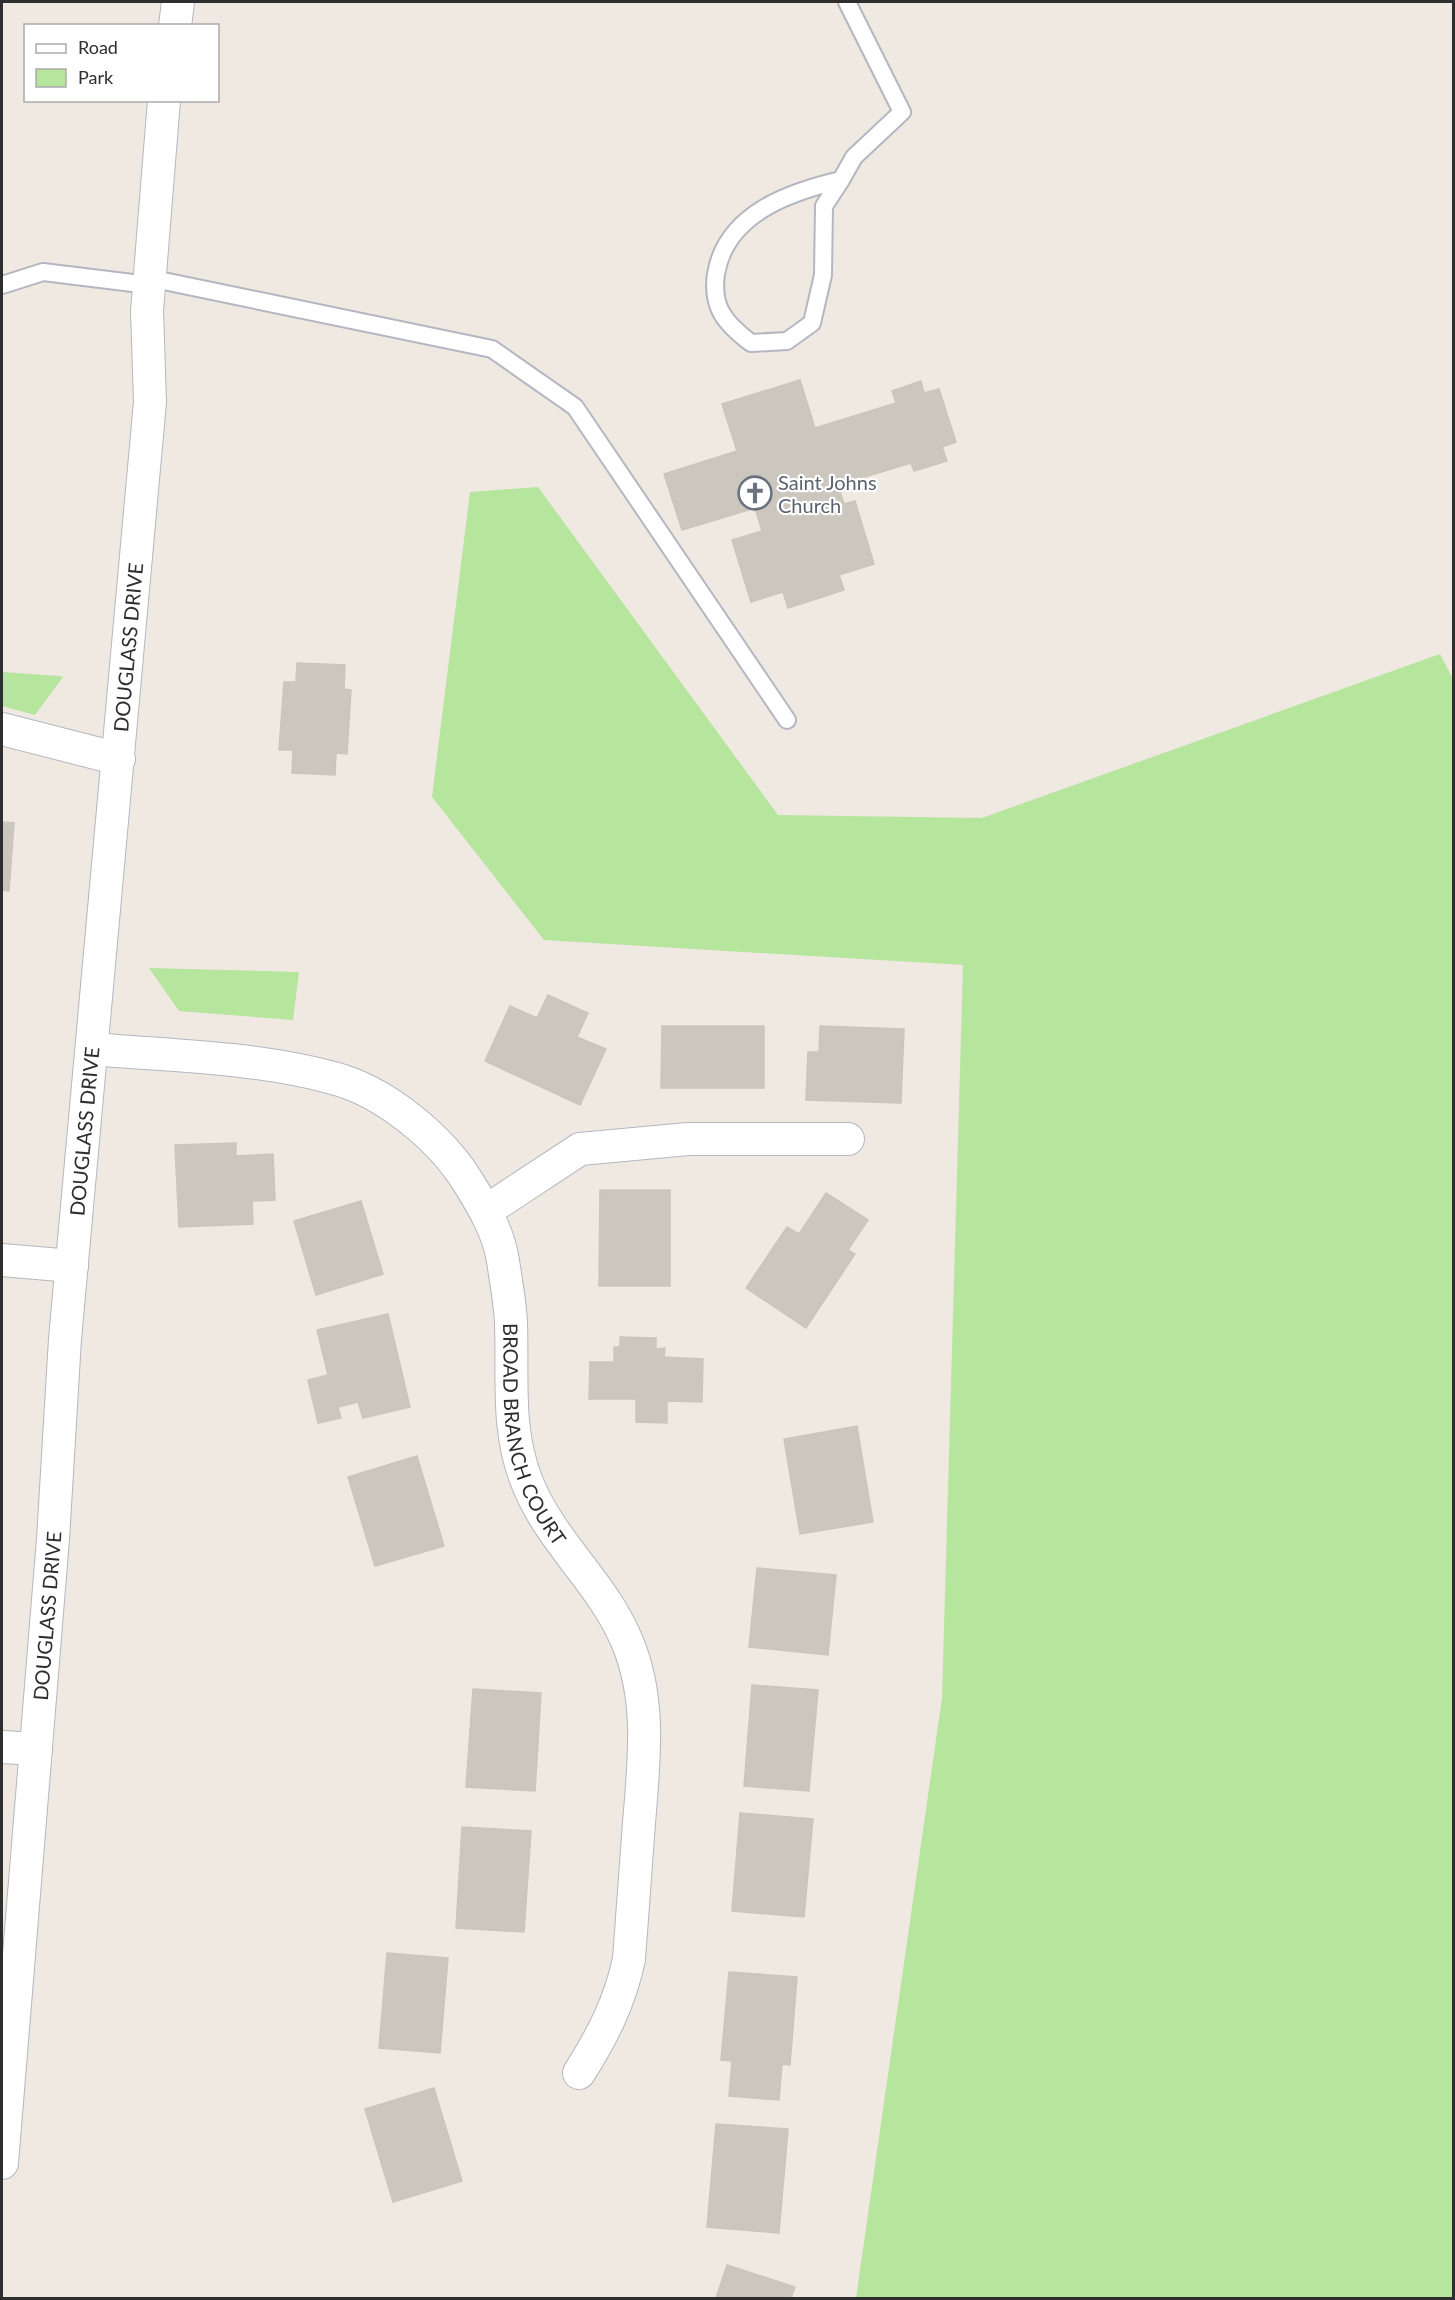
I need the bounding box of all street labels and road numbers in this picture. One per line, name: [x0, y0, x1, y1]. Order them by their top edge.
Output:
street label: DOUGLASS DRIVE: [108, 562, 147, 733]
street label: DOUGLASS DRIVE: [64, 1046, 103, 1217]
street label: BROAD BRANCH COURT: [499, 1323, 572, 1550]
street label: DOUGLASS DRIVE: [28, 1531, 65, 1701]

